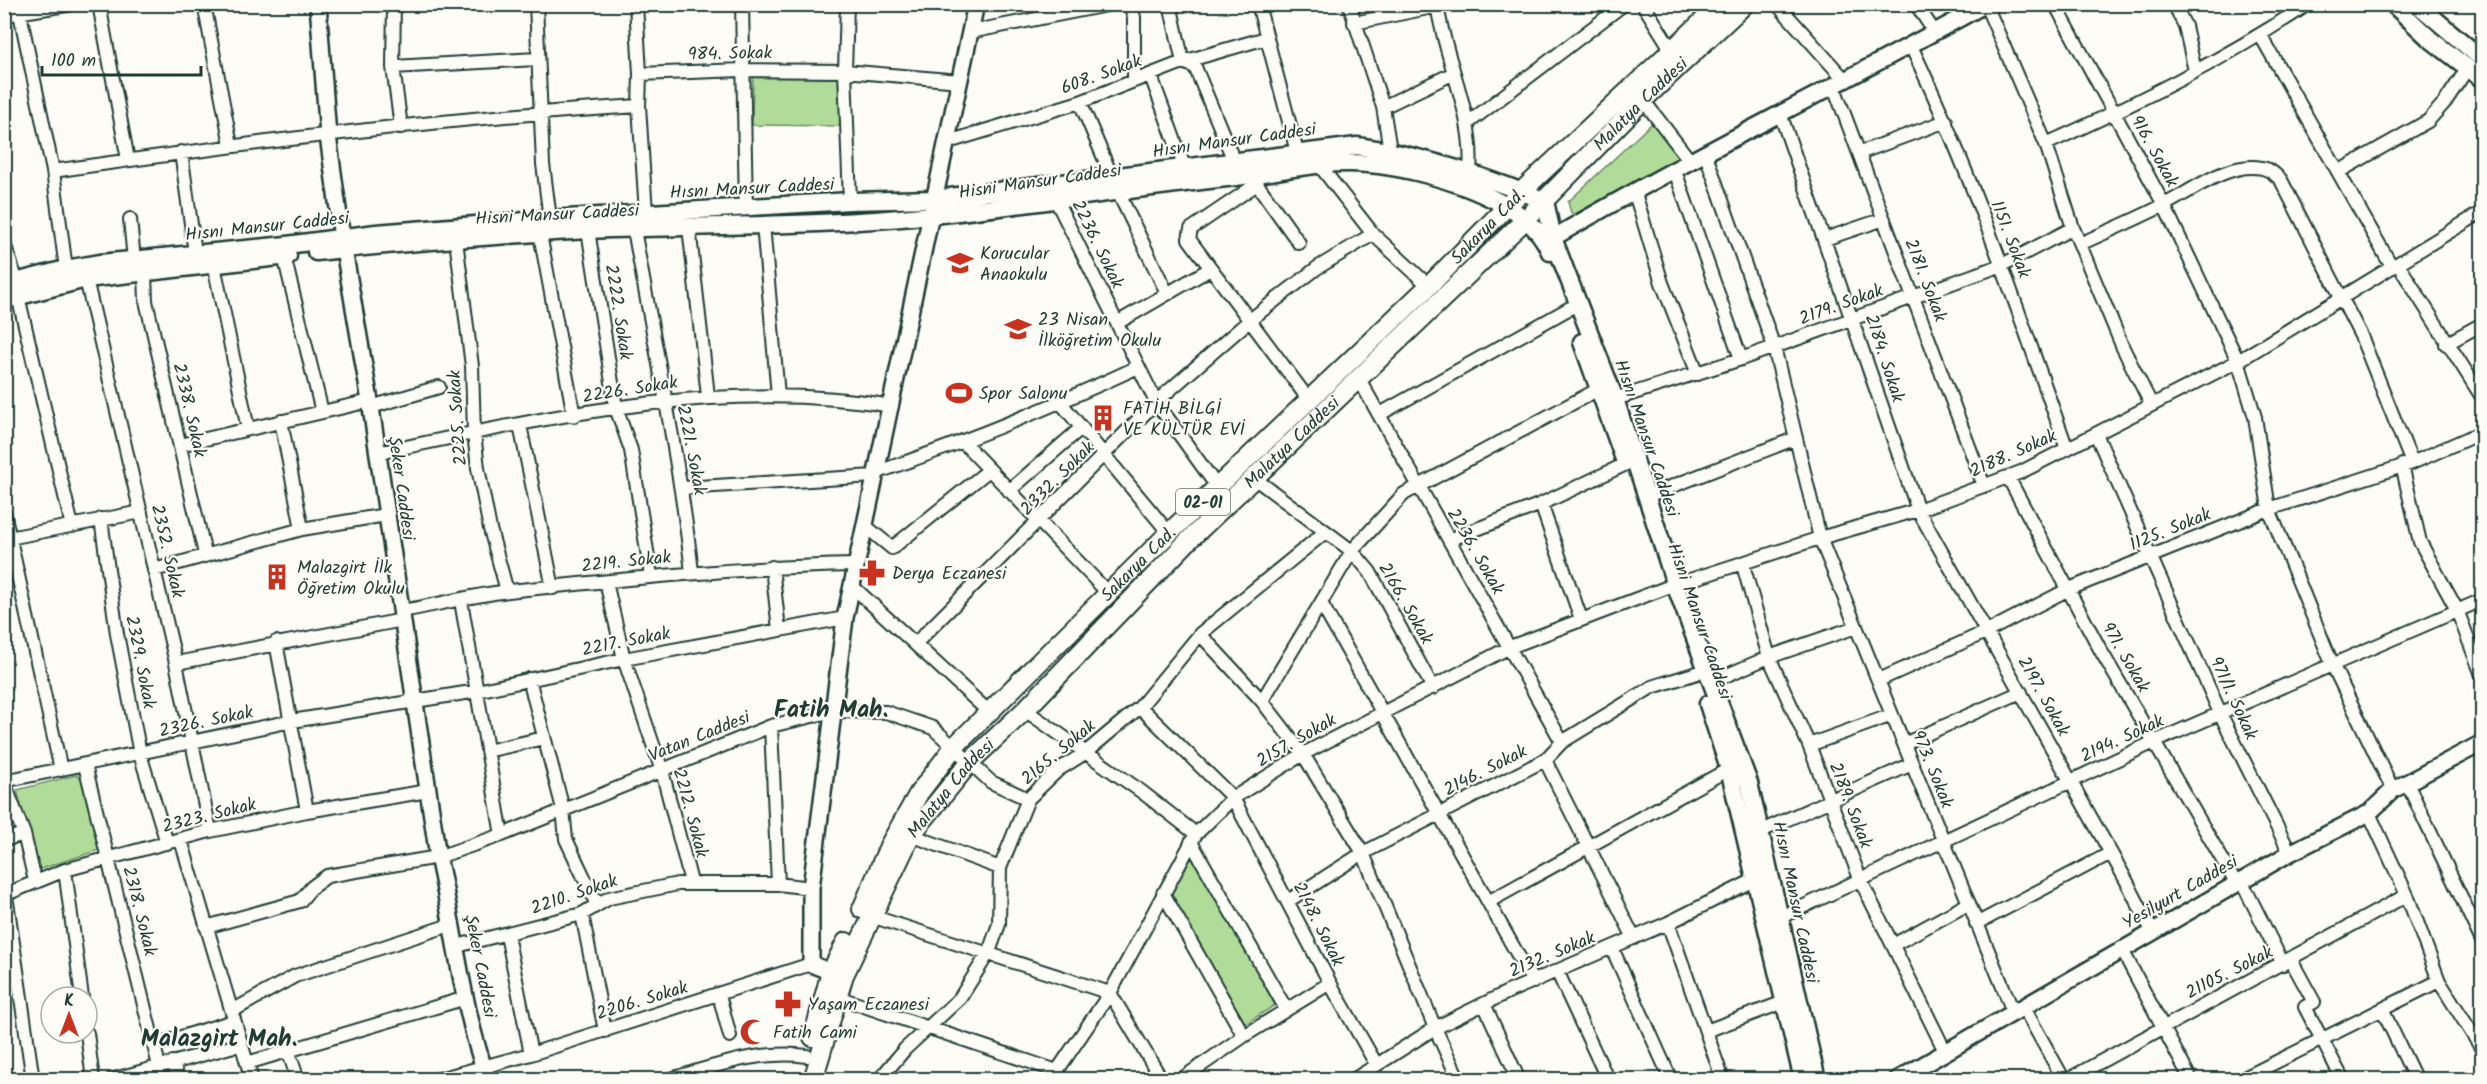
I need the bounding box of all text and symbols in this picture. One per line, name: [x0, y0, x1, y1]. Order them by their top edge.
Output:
scale bar: [42, 39, 201, 77]
street label: 984. Sokak: [688, 39, 773, 70]
text: 100 m: [51, 47, 96, 76]
street label: 608. Sokak: [1057, 47, 1147, 103]
street label: Malatya Caddesi: [1587, 51, 1696, 159]
street label: 916. Sokak: [2122, 110, 2186, 194]
street label: Hısnı Mansur Caddesi: [1151, 116, 1319, 167]
street label: Hisni Mansur Caddesi: [957, 157, 1124, 208]
street label: Hısnı Mansur Caddesi: [669, 171, 836, 208]
street label: Sakarya Cad.: [1444, 182, 1533, 272]
street label: 2236. Sokak: [1063, 195, 1131, 295]
street label: 1151. Sokak: [1982, 196, 2038, 283]
street label: Hisni Mansur Caddesi: [474, 197, 640, 234]
street label: Hısnı Mansur Caddesi: [184, 204, 351, 251]
street label: 2181. Sokak: [1895, 235, 1954, 327]
place label: Korucular Anaokulu: [980, 240, 1050, 290]
school or university icon: Korucular Anaokulu: [945, 248, 975, 278]
street label: 2222. Sokak: [596, 262, 639, 363]
street label: 2179. Sokak: [1795, 277, 1888, 334]
place label: 23 Nisan İlköğretim Okulu: [1038, 306, 1161, 356]
street label: 2184. Sokak: [1856, 311, 1912, 407]
school or university icon: 23 Nisan İlköğretim Okulu: [1003, 314, 1033, 344]
street label: Hısnı Mansur Caddesi: [1605, 356, 1686, 522]
street label: 2338. Sokak: [164, 360, 214, 461]
street label: 2225. Sokak: [441, 369, 476, 467]
street label: 2226. Sokak: [581, 369, 680, 412]
sports icon: Spor Salonu: [944, 378, 974, 408]
place label: Spor Salonu: [979, 380, 1068, 409]
street label: Malatya Caddesi: [1238, 390, 1348, 497]
place label: FATİH BİLGİ VE KÜLTÜR EVİ: [1123, 395, 1246, 445]
street label: 2221. Sokak: [668, 403, 714, 499]
building icon: FATİH BİLGİ VE KÜLTÜR EVİ: [1088, 403, 1118, 433]
street label: 2188. Sokak: [1966, 422, 2062, 486]
street label: Şeker Caddesi: [379, 434, 422, 543]
street label: 2332. Sokak: [1014, 434, 1103, 523]
road number: 02-01: [1176, 489, 1230, 515]
street label: 1125. Sokak: [2125, 501, 2216, 560]
street label: 2352. Sokak: [142, 502, 192, 602]
street label: 2236. Sokak: [1438, 503, 1511, 601]
street label: Sakarya Cad.: [1094, 520, 1184, 609]
street label: Hisni Mansur Caddesi: [1658, 539, 1739, 704]
street label: 2219. Sokak: [580, 543, 673, 582]
place label: Malazgirt İlk Öğretim Okulu: [297, 554, 405, 604]
street label: 2166. Sokak: [1369, 557, 1440, 651]
pharmacy icon: Derya Eczanesi: [857, 558, 887, 588]
place label: Derya Eczanesi: [892, 560, 1007, 589]
building icon: Malazgirt İlk Öğretim Okulu: [262, 562, 292, 592]
street label: 2329. Sokak: [116, 613, 163, 712]
street label: 971. Sokak: [2093, 617, 2157, 699]
street label: 2217. Sokak: [580, 620, 673, 665]
street label: 2197. Sokak: [2009, 651, 2077, 743]
street label: 971/1. Sokak: [2201, 652, 2265, 746]
district label: Fatih Mah.: [774, 691, 888, 730]
street label: 2326. Sokak: [156, 698, 257, 747]
street label: Vatan Caddesi: [644, 704, 755, 771]
street label: 2157. Sokak: [1251, 706, 1343, 776]
street label: 2194. Sokak: [2076, 707, 2170, 771]
street label: 2165. Sokak: [1015, 713, 1103, 793]
street label: 973. Sokak: [1903, 726, 1961, 813]
street label: Malatya Caddesi: [900, 732, 1003, 846]
street label: 2146. Sokak: [1439, 738, 1533, 805]
street label: 2189. Sokak: [1820, 758, 1880, 853]
street label: 2212. Sokak: [664, 765, 716, 862]
street label: 2323. Sokak: [159, 791, 260, 842]
street label: Hısnı Mansur Caddesi: [1763, 819, 1826, 987]
street label: Yesilyurt Caddesi: [2118, 848, 2245, 938]
street label: 2318. Sokak: [113, 863, 164, 960]
street label: 2210. Sokak: [527, 867, 622, 924]
street label: 2148. Sokak: [1284, 877, 1352, 972]
street label: Şeker Caddesi: [455, 912, 504, 1021]
street label: 2132. Sokak: [1505, 924, 1601, 987]
street label: 21105. Sokak: [2181, 939, 2279, 1008]
street label: 2206. Sokak: [593, 974, 692, 1029]
north arrow: [39, 985, 99, 1045]
text: K: [64, 989, 74, 1014]
pharmacy icon: Yaşam Eczanesi: [773, 989, 803, 1019]
place label: Yaşam Eczanesi: [808, 991, 930, 1020]
mosque icon: Fatih Cami: [738, 1017, 768, 1047]
place label: Fatih Cami: [773, 1019, 858, 1048]
district label: Malazgirt Mah.: [141, 1020, 297, 1059]

